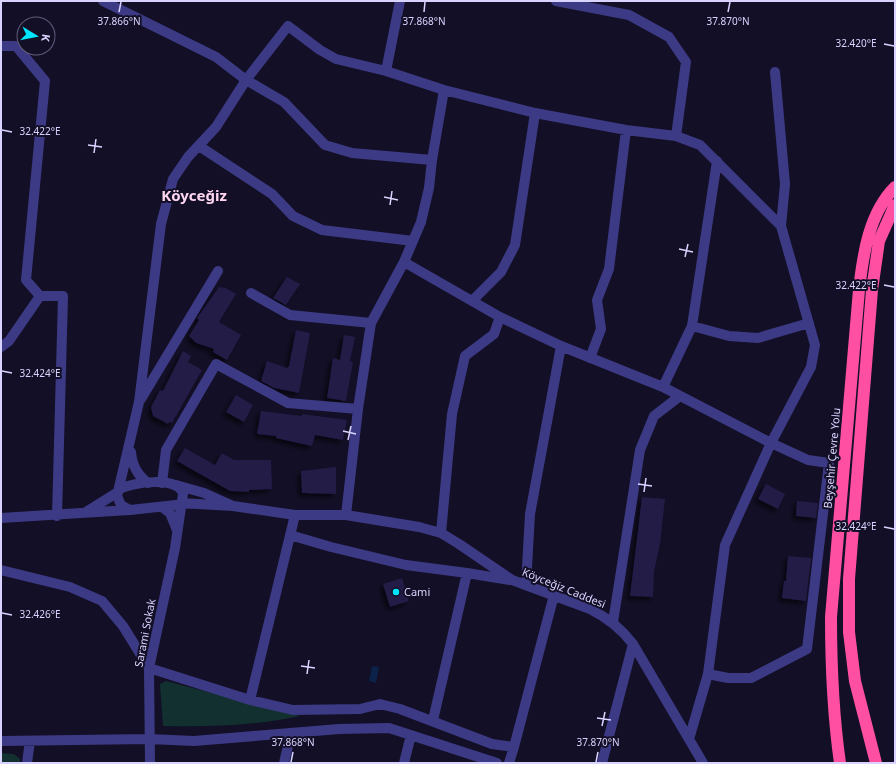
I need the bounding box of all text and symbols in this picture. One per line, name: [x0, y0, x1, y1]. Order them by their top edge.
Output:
text: 37.866°N: [97, 14, 141, 28]
text: 37.868°N: [402, 14, 446, 28]
text: 37.870°N: [706, 14, 750, 28]
north arrow: [16, 16, 56, 56]
text: K: [38, 33, 54, 43]
text: 32.420°E: [835, 36, 877, 50]
text: 32.422°E: [19, 124, 61, 138]
district label: Köyceğiz: [161, 185, 227, 205]
text: 32.422°E: [835, 278, 877, 292]
text: 32.424°E: [19, 366, 61, 380]
street label: Beyşehir Çevre Yolu: [820, 407, 843, 509]
text: 32.424°E: [835, 519, 877, 533]
street label: Köyceğiz Caddesi: [520, 564, 608, 611]
place label: Cami: [404, 584, 430, 599]
marker: Cami: [391, 587, 401, 597]
street label: Sarami Sokak: [131, 597, 159, 668]
text: 32.426°E: [19, 607, 61, 621]
text: 37.868°N: [271, 735, 315, 749]
text: 37.870°N: [576, 735, 620, 749]

